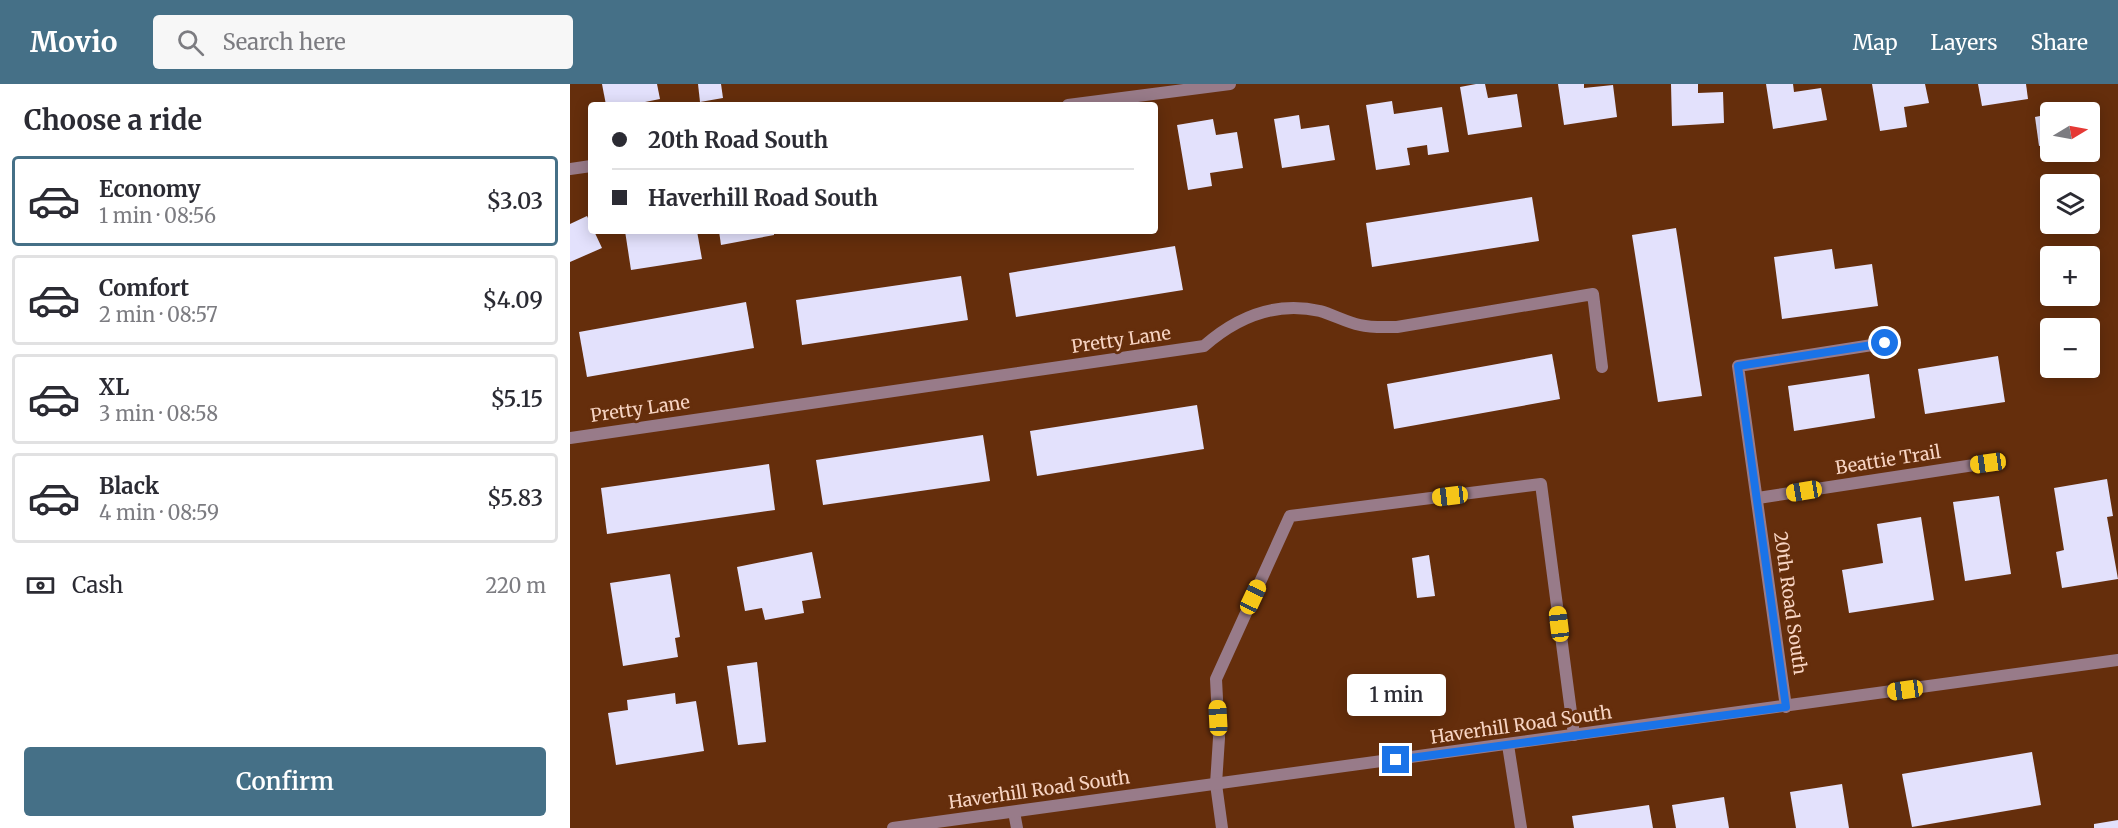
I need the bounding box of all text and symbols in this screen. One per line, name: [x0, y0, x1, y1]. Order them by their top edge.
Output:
search box: [153, 15, 573, 69]
text: Movio: [30, 24, 117, 60]
icon: search: [174, 26, 207, 59]
text: Search here: [222, 28, 346, 56]
text: Map: [1853, 29, 1898, 56]
text: Layers: [1931, 29, 1998, 56]
text: Share: [2031, 29, 2088, 56]
north arrow: [2040, 102, 2100, 162]
map controls: [2040, 102, 2100, 378]
text: Choose a ride: [24, 103, 202, 137]
text: 20th Road South: [648, 126, 828, 154]
icon: car: [27, 174, 81, 228]
button: layers: [2040, 174, 2100, 234]
text: Economy: [99, 175, 200, 203]
text: Haverhill Road South: [648, 184, 878, 212]
text: $3.03: [486, 187, 543, 215]
text: 1 min · 08:56: [99, 203, 216, 228]
button: +: [2040, 246, 2100, 306]
icon: car: [27, 273, 81, 327]
text: Comfort: [99, 274, 189, 302]
text: $4.09: [483, 286, 543, 314]
text: 2 min · 08:57: [99, 302, 218, 327]
button: −: [2040, 318, 2100, 378]
street label: Pretty Lane: [1070, 321, 1172, 358]
route start: [1871, 329, 1898, 356]
icon: car: [27, 372, 81, 426]
text: XL: [99, 373, 129, 401]
text: $5.15: [490, 385, 543, 413]
street label: Pretty Lane: [589, 390, 691, 427]
text: 3 min · 08:58: [99, 401, 218, 426]
street label: Beattie Trail: [1833, 440, 1943, 479]
car: [1969, 452, 2007, 474]
icon: car: [27, 471, 81, 525]
text: Black: [99, 472, 159, 500]
car: [1785, 479, 1823, 503]
text: $5.83: [487, 484, 543, 512]
car: [1431, 485, 1469, 507]
text: 4 min · 08:59: [99, 500, 219, 525]
street label: 20th Road South: [1769, 530, 1812, 676]
icon: cash: [24, 569, 57, 602]
text: Cash: [72, 571, 123, 599]
text: 220 m: [486, 573, 546, 598]
car: [1237, 577, 1269, 617]
car: [1548, 605, 1570, 643]
callout: 1 min: [1346, 673, 1446, 715]
car: [1886, 679, 1924, 701]
text: 1 min: [1370, 682, 1423, 707]
car: [1208, 700, 1228, 736]
street label: Haverhill Road South: [1429, 700, 1613, 749]
route end: [1382, 746, 1409, 773]
button: Confirm: [24, 747, 546, 816]
street label: Haverhill Road South: [947, 765, 1131, 814]

